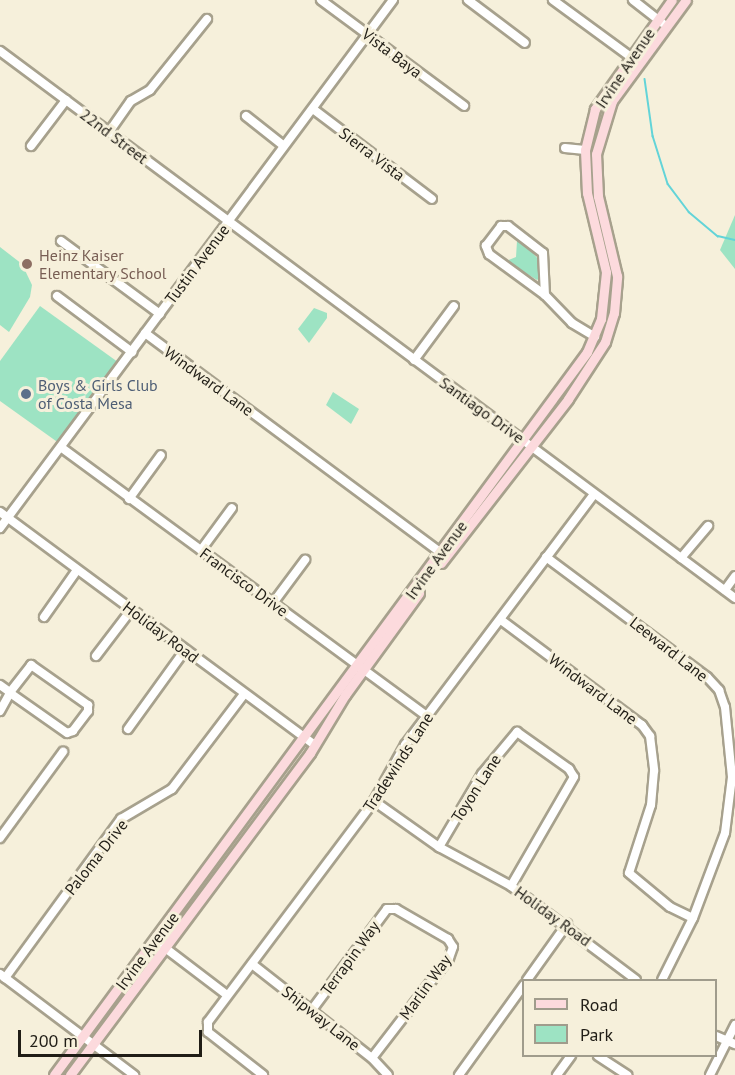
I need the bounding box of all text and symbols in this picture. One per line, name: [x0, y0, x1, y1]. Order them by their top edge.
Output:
street label: Vista Baya: [358, 24, 426, 82]
street label: Irvine Avenue: [591, 24, 659, 112]
street label: 22nd Street: [76, 104, 152, 168]
street label: Sierra Vista: [335, 123, 409, 185]
street label: Tustin Avenue: [161, 220, 233, 308]
place label: Heinz Kaiser Elementary School: [39, 245, 167, 283]
marker: Heinz Kaiser Elementary School: [20, 257, 34, 271]
street label: Windward Lane: [161, 342, 257, 420]
street label: Santiago Drive: [436, 373, 528, 447]
place label: Boys & Girls Club of Costa Mesa: [38, 375, 158, 413]
marker: Boys & Girls Club of Costa Mesa: [19, 387, 33, 401]
street label: Irvine Avenue: [401, 517, 471, 603]
street label: Francisco Drive: [196, 544, 292, 620]
street label: Holiday Road: [119, 597, 203, 667]
street label: Leeward Lane: [626, 612, 712, 686]
street label: Windward Lane: [545, 650, 641, 728]
street label: Tradewinds Lane: [359, 709, 437, 815]
street label: Toyon Lane: [447, 751, 505, 825]
street label: Paloma Drive: [61, 815, 131, 899]
street label: Holiday Road: [511, 882, 595, 950]
street label: Irvine Avenue: [111, 908, 183, 994]
street label: Terrapin Way: [316, 917, 384, 999]
street label: Marlin Way: [395, 951, 455, 1023]
legend: [522, 979, 717, 1057]
street label: Shipway Lane: [278, 981, 364, 1055]
text: Road: [580, 993, 618, 1016]
scale bar: [21, 1018, 206, 1056]
text: Park: [580, 1023, 613, 1046]
text: 200 m: [29, 1029, 78, 1052]

